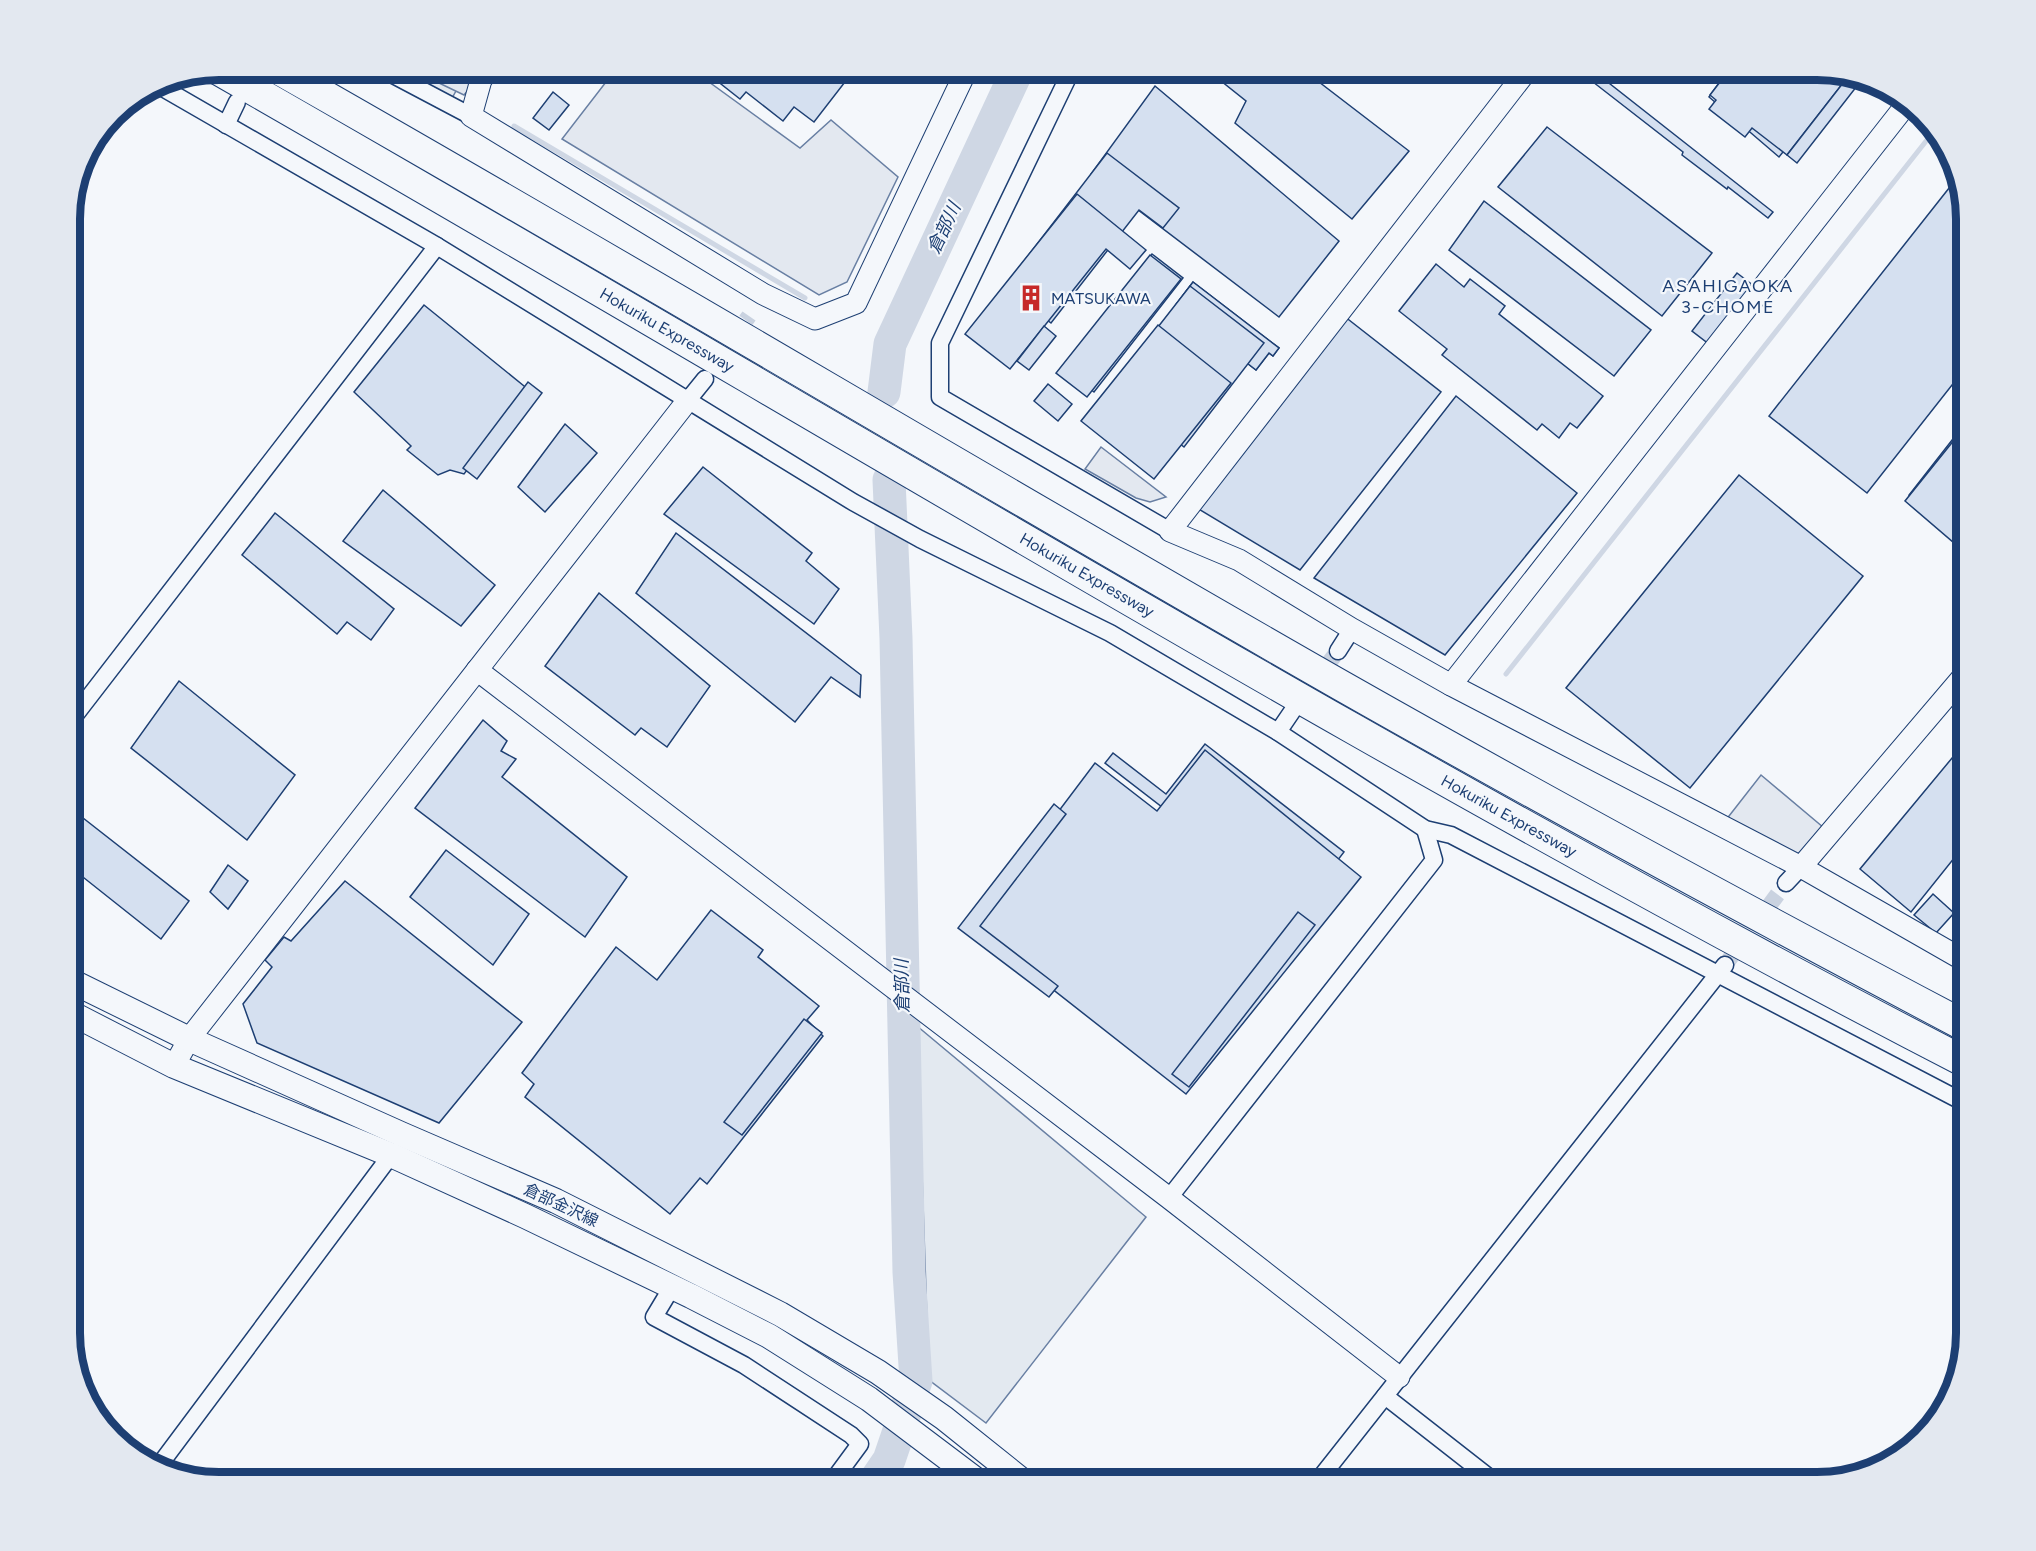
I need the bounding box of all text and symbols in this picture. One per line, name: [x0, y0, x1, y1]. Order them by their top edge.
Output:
water label: 倉部川: [923, 197, 966, 257]
district label: ASAHIGAOKA 3-CHOME: [1662, 275, 1794, 318]
building icon: MATSUKAWA: [1016, 283, 1046, 313]
street label: Hokuriku Expressway: [596, 284, 738, 377]
place label: MATSUKAWA: [1051, 289, 1151, 308]
street label: Hokuriku Expressway: [1016, 529, 1158, 622]
street label: Hokuriku Expressway: [1438, 771, 1581, 861]
water label: 倉部川: [890, 957, 913, 1013]
street label: 倉部金沢線: [521, 1179, 601, 1231]

